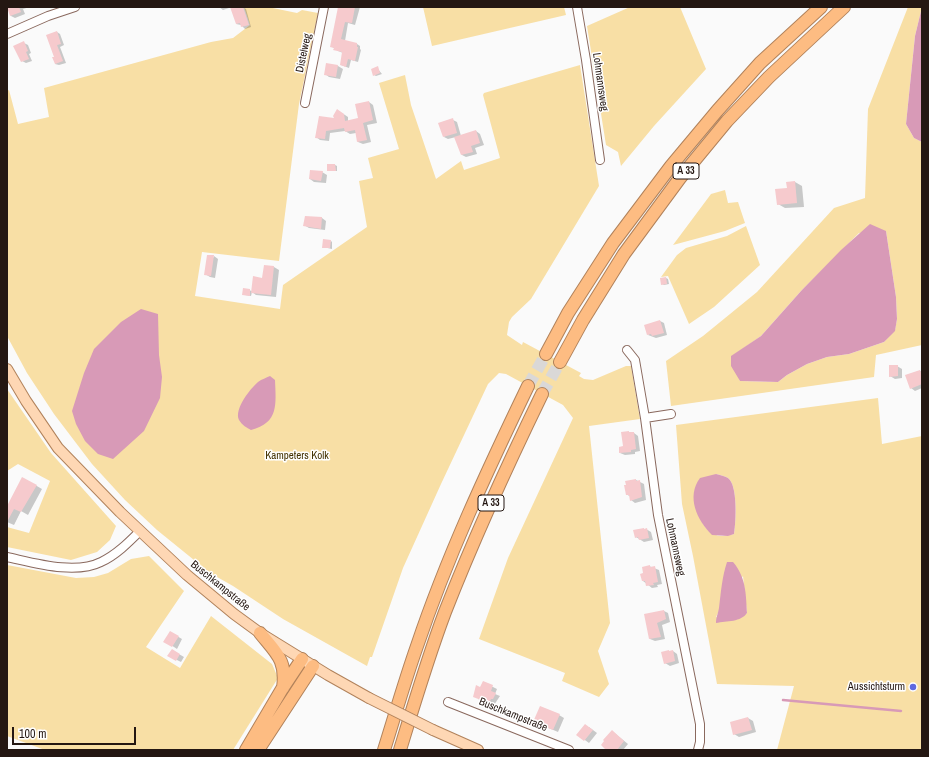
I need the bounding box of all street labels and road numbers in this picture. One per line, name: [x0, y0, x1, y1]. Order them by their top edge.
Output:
street label: Distelweg: [293, 32, 315, 74]
street label: Lohmannsweg: [589, 52, 611, 112]
road number: A 33: [673, 163, 699, 179]
road number: A 33: [478, 495, 504, 511]
street label: Lohmannsweg: [662, 517, 688, 577]
street label: Buschkampstraße: [188, 558, 252, 614]
street label: Buschkampstraße: [477, 695, 549, 735]

